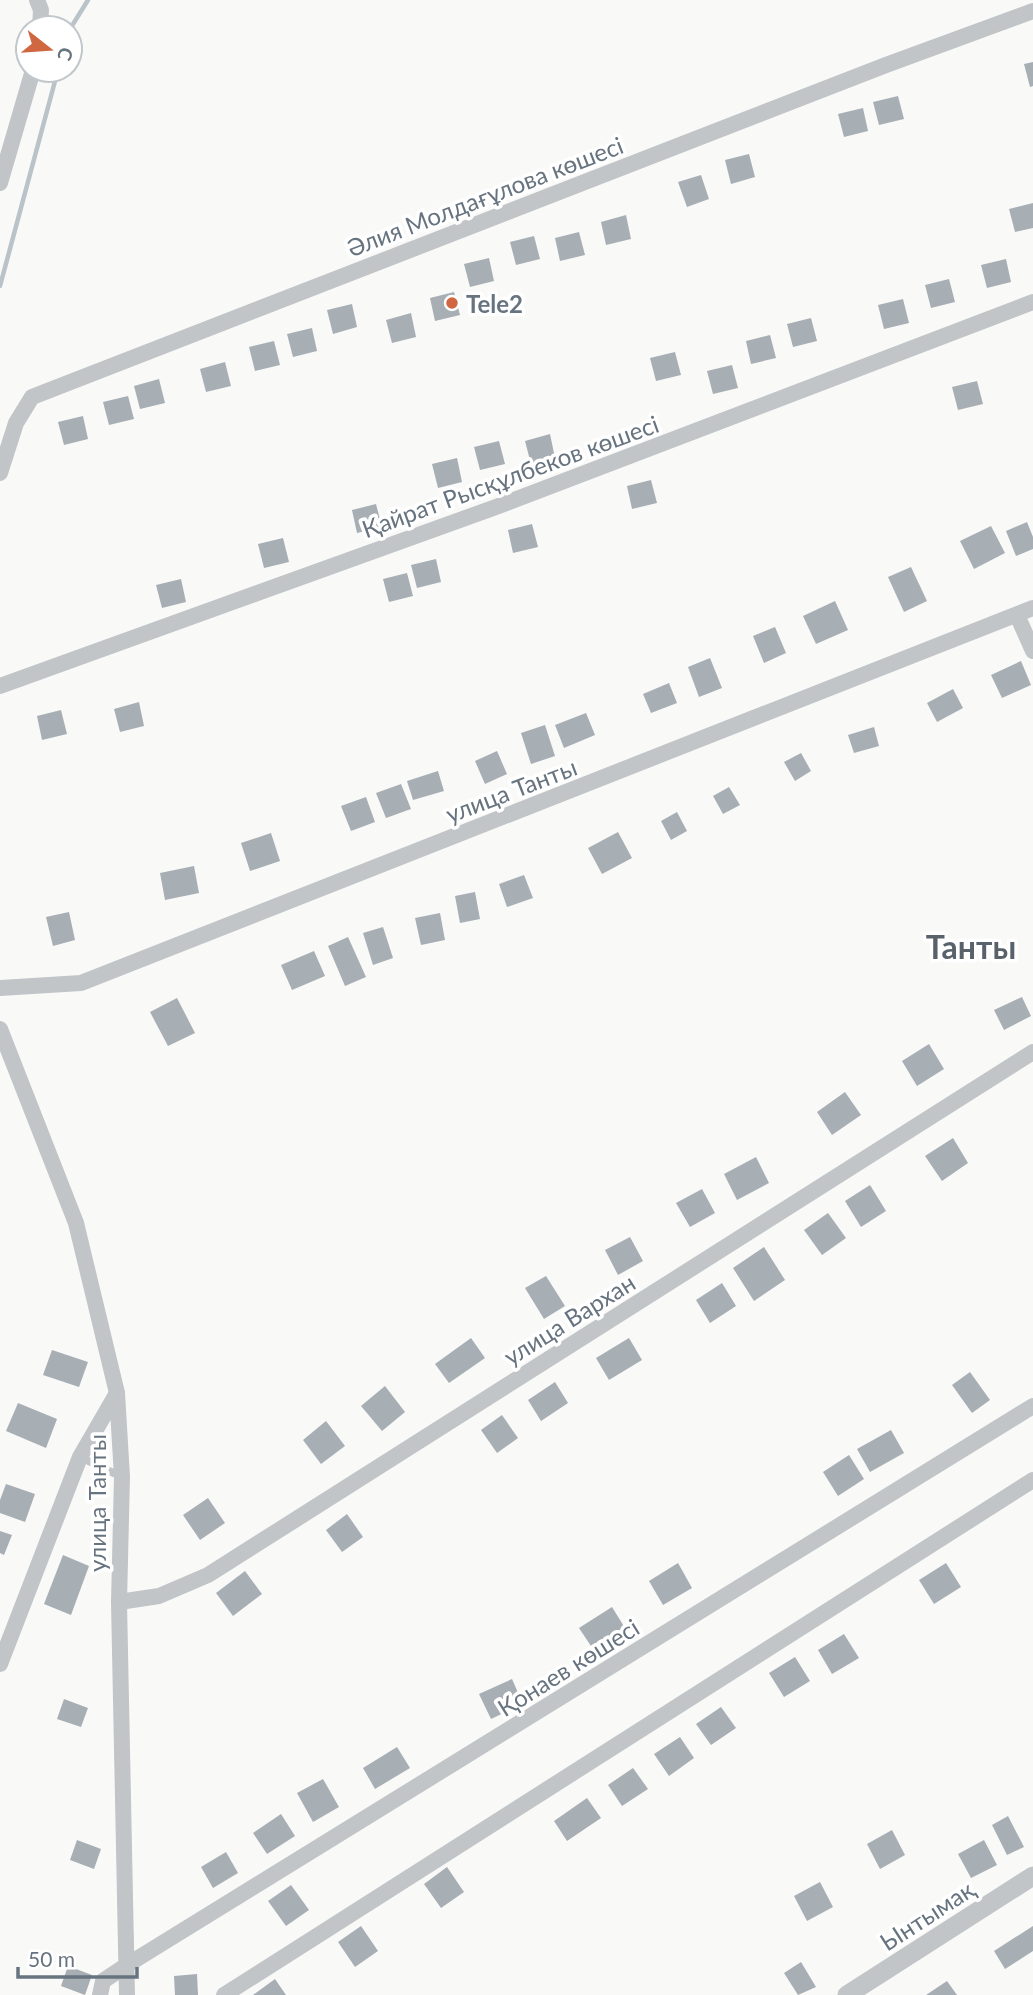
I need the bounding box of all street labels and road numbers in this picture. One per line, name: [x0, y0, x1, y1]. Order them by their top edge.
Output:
street label: Әлия Молдағұлова көшесі: [343, 130, 627, 262]
street label: Қайрат Рысқұлбеков көшесі: [358, 409, 662, 543]
street label: улица Танты: [441, 752, 581, 828]
street label: улица Вархан: [498, 1267, 640, 1371]
street label: улица Танты: [82, 1434, 111, 1572]
street label: Қонаев көшесі: [492, 1612, 644, 1722]
street label: Ынтымақ: [874, 1874, 980, 1956]

